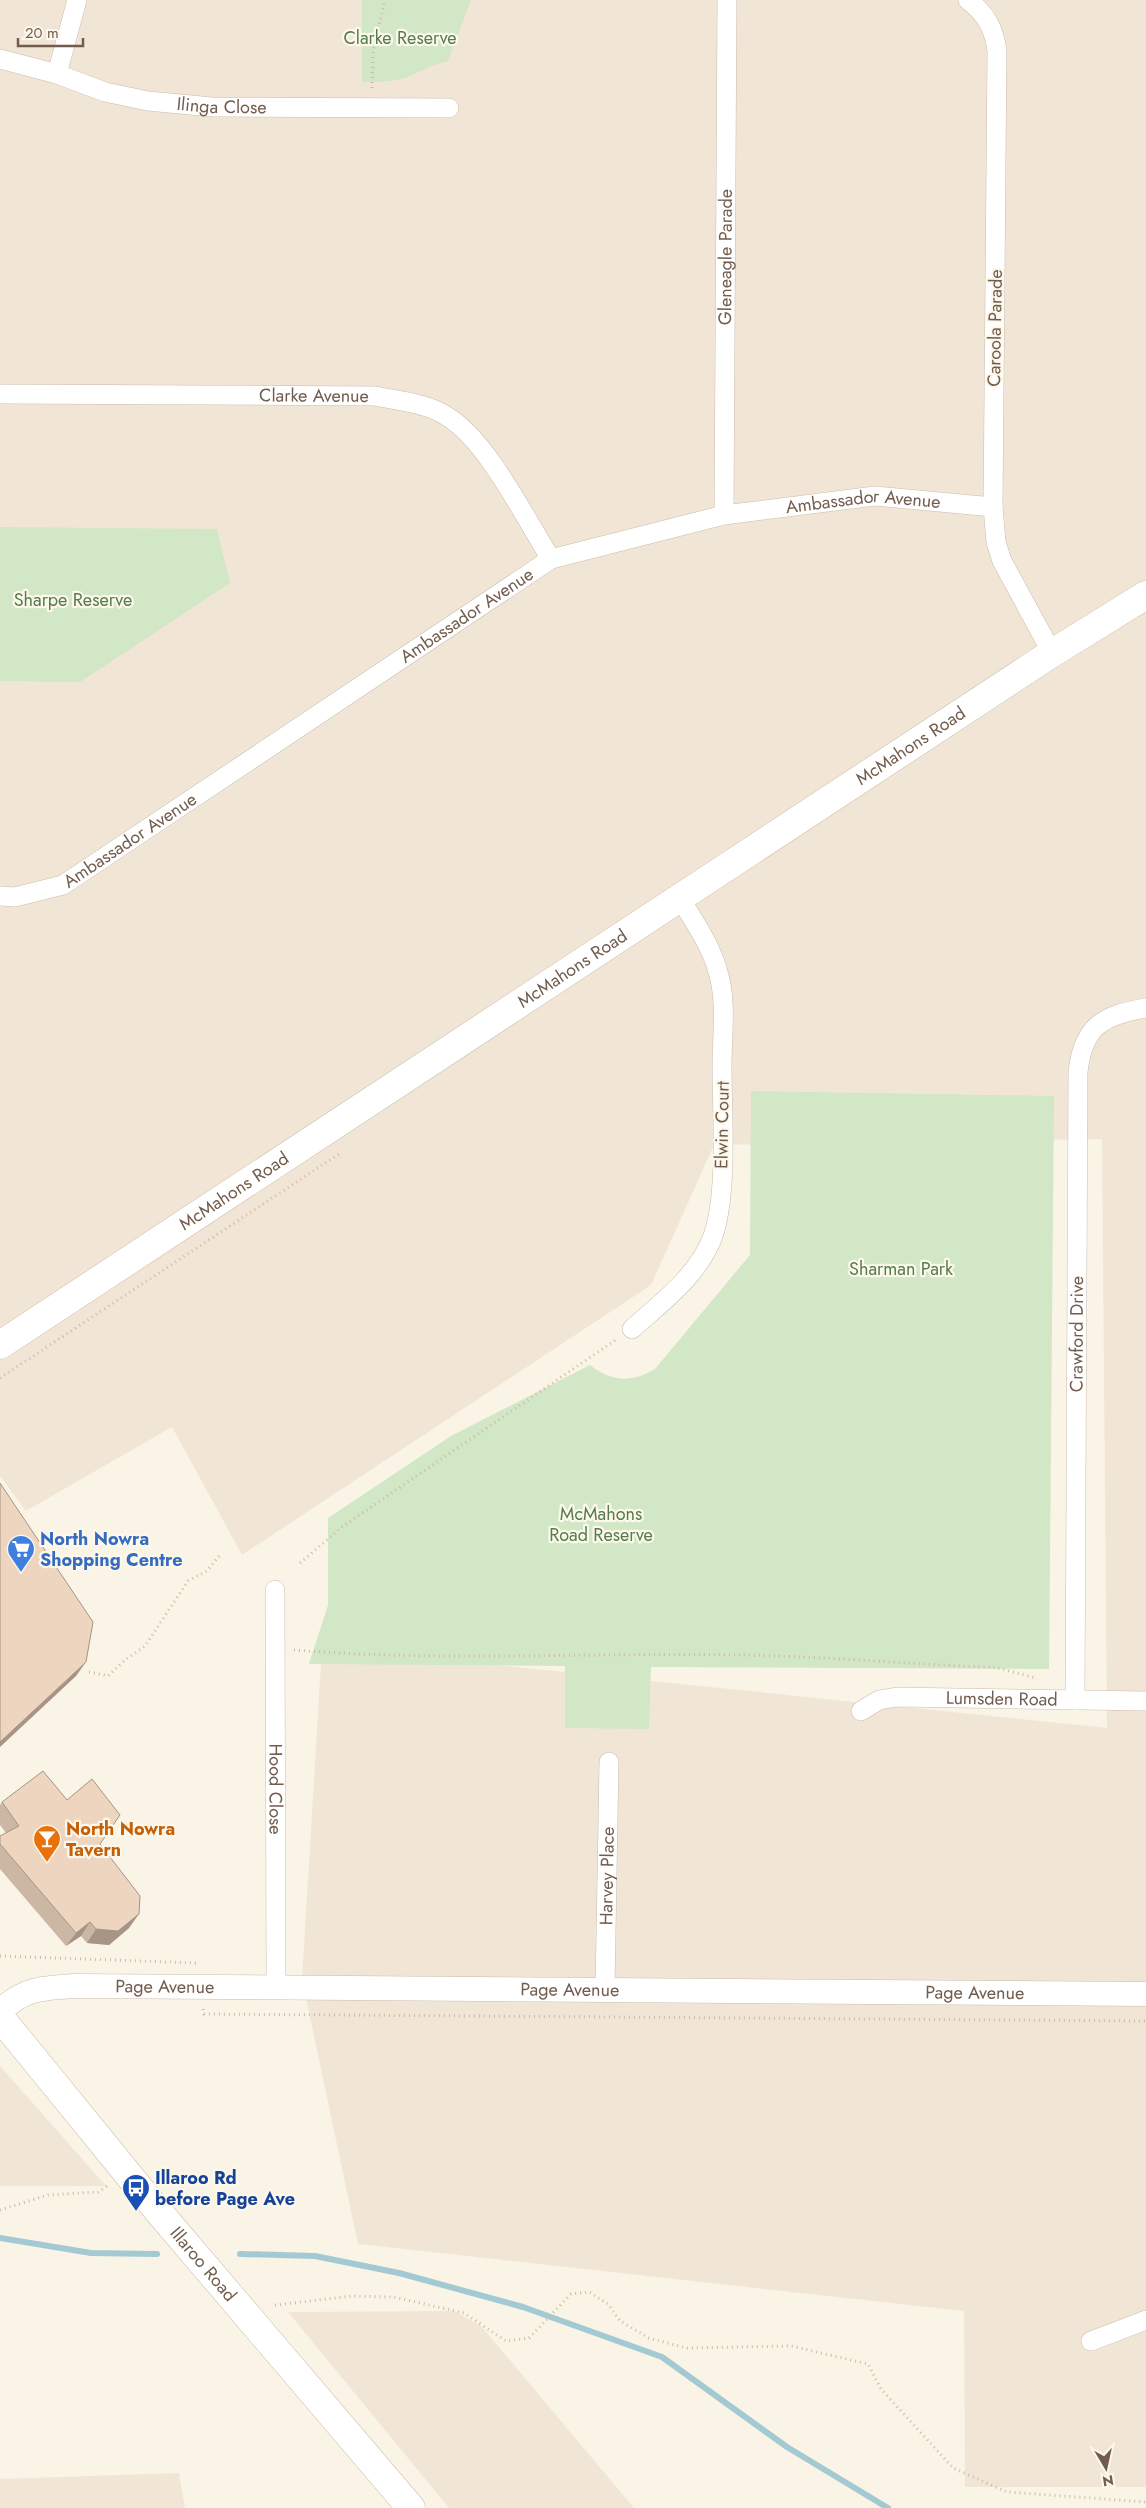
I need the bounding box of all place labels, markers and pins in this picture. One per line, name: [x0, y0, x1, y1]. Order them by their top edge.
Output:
place label: North Nowra Shopping Centre: [40, 1526, 182, 1573]
supermarket icon: North Nowra Shopping Centre: [6, 1534, 36, 1573]
place label: North Nowra Tavern: [66, 1816, 175, 1863]
bar icon: North Nowra Tavern: [32, 1824, 62, 1863]
place label: Illaroo Rd before Page Ave: [155, 2165, 295, 2212]
bus stop icon: Illaroo Rd before Page Ave: [121, 2173, 151, 2212]

